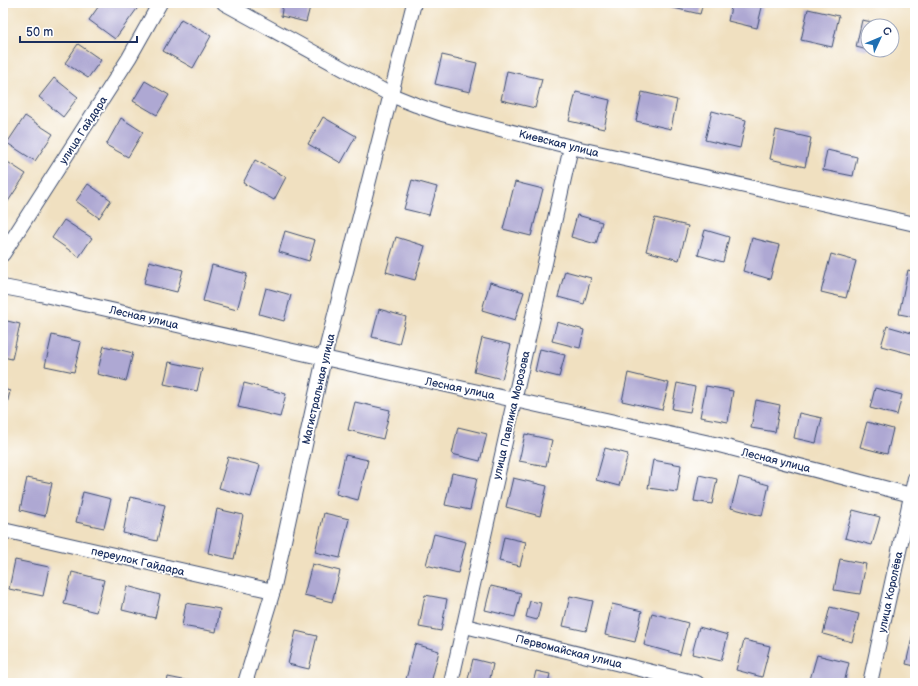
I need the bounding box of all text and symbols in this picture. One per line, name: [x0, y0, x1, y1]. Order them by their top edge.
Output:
scale bar: [20, 18, 137, 44]
north arrow: [860, 18, 900, 58]
text: С: [879, 24, 894, 39]
text: 50 m: [26, 25, 53, 40]
street label: улица Гайдара: [57, 94, 110, 167]
street label: Киевская улица: [517, 127, 601, 160]
street label: Лесная улица: [107, 303, 180, 332]
street label: Магистральная улица: [299, 332, 338, 446]
street label: улица Павлика Морозова: [490, 349, 533, 481]
street label: Лесная улица: [423, 375, 496, 402]
street label: Лесная улица: [739, 445, 812, 475]
street label: переулок Гайдара: [90, 544, 186, 579]
street label: улица Королёва: [876, 550, 906, 634]
street label: Первомайская улица: [514, 632, 624, 671]

